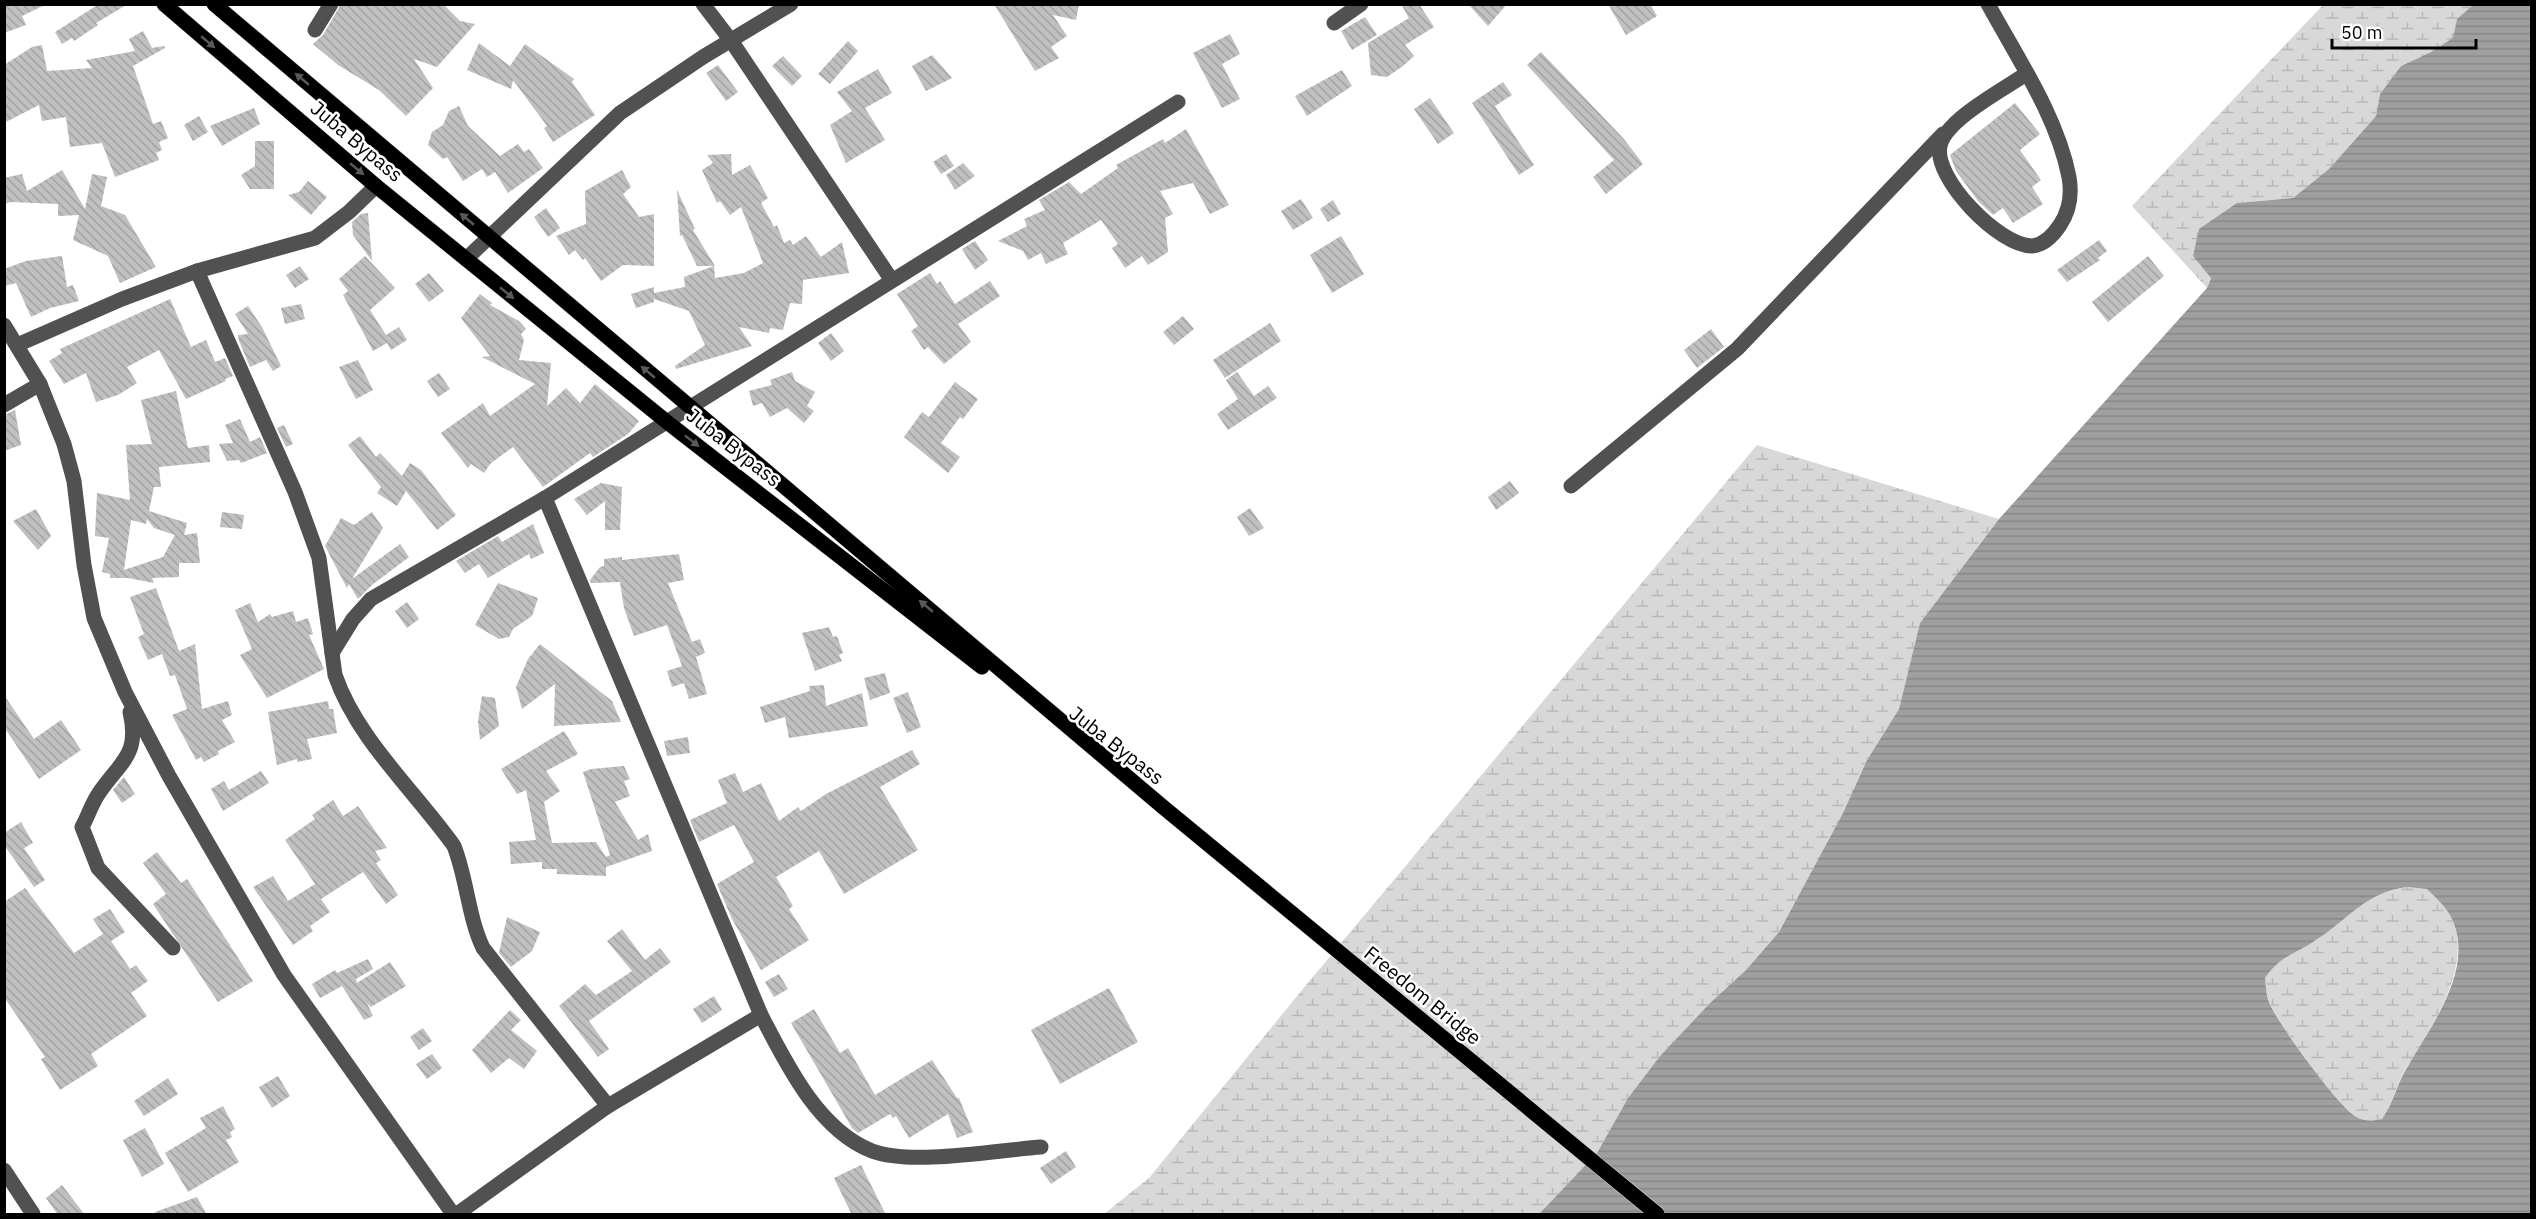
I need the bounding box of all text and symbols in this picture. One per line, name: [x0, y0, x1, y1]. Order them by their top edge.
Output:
scale bar: [2332, 12, 2476, 50]
text: 50 m: [2341, 21, 2383, 44]
one-way arrow: [200, 36, 216, 49]
one-way arrow: [294, 73, 310, 86]
street label: Juba Bypass: [305, 94, 409, 188]
one-way arrow: [349, 162, 364, 175]
one-way arrow: [460, 213, 475, 226]
one-way arrow: [500, 286, 515, 298]
one-way arrow: [641, 366, 656, 379]
street label: Juba Bypass: [681, 402, 787, 492]
one-way arrow: [684, 435, 699, 447]
one-way arrow: [918, 600, 934, 613]
street label: Juba Bypass: [1064, 700, 1170, 790]
street label: Freedom Bridge: [1359, 939, 1487, 1051]

